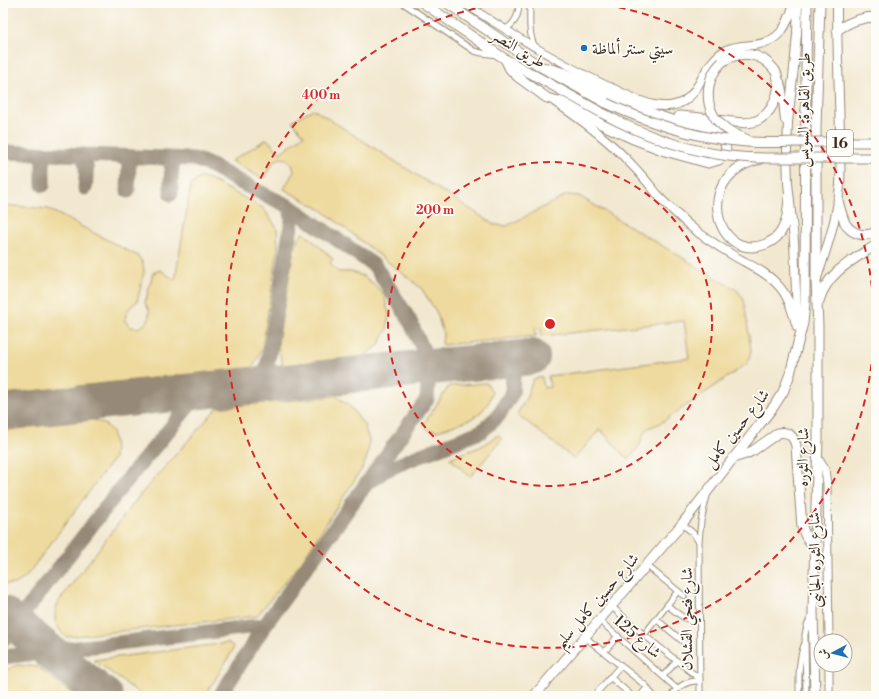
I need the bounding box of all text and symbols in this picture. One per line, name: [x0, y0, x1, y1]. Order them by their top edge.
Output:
street label: طريق النصر: [486, 24, 549, 73]
place label: سيتي سنتر ألماظة: [592, 37, 673, 64]
marker: سيتي سنتر ألماظة: [579, 43, 589, 53]
street label: طريق القاهرة, السويس: [793, 52, 815, 168]
text: 400 m: [302, 88, 340, 103]
road number: 16: [827, 130, 853, 156]
text: 200 m: [416, 203, 454, 218]
centre of rings: [543, 317, 557, 331]
street label: شارع حسين كامل: [700, 385, 776, 474]
street label: شارع الثوره: [792, 427, 817, 487]
street label: شارع الثوره الجانبى: [804, 512, 829, 608]
street label: شارع حسين كامل سليم: [550, 549, 648, 656]
street label: شارع فتحي القشلان: [677, 567, 702, 671]
street label: شارع 125: [608, 611, 665, 665]
north arrow: [813, 633, 853, 673]
text: ش: [816, 648, 832, 660]

